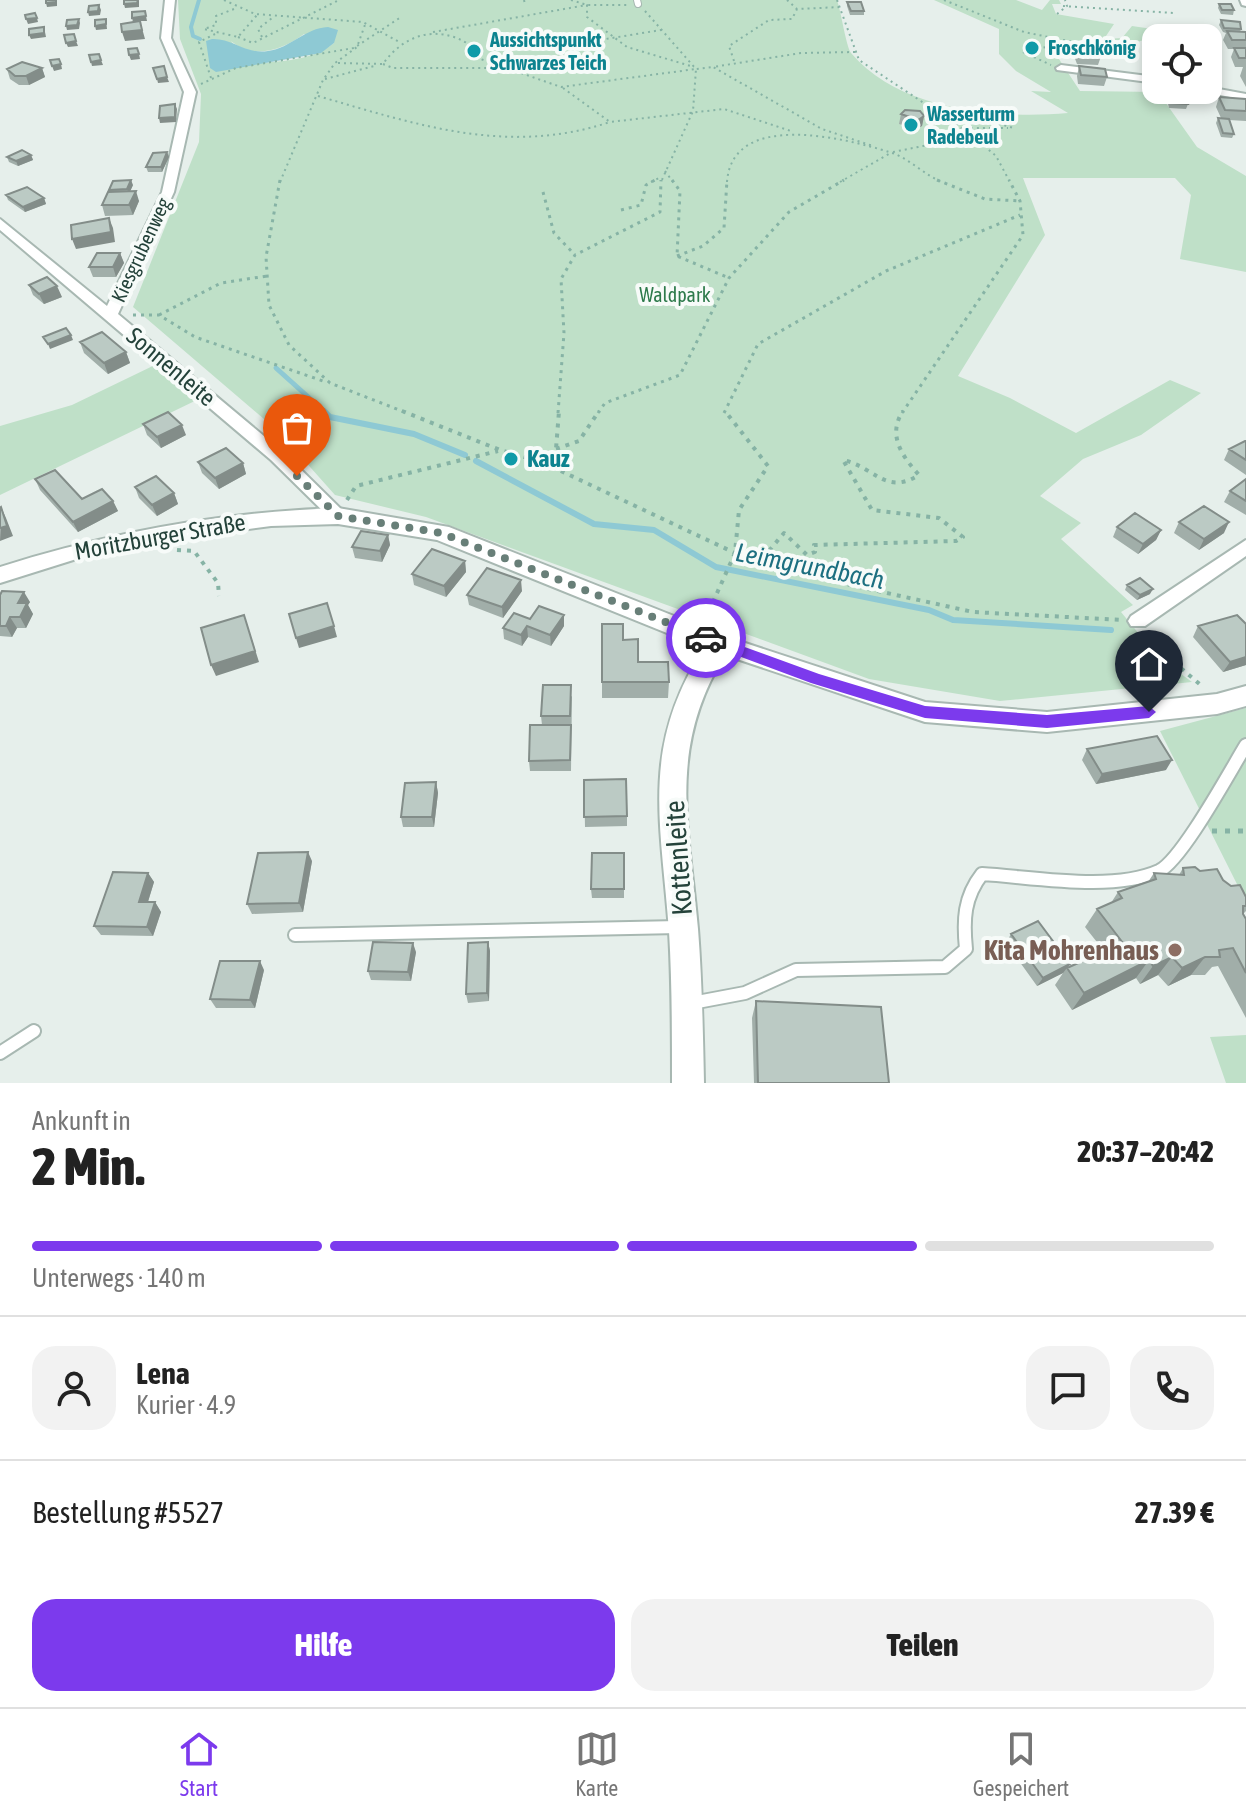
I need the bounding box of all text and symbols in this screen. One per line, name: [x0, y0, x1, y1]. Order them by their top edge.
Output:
map controls: [1142, 24, 1222, 104]
button: locate: [1142, 24, 1222, 104]
place label: Aussichtspunkt Schwarzes Teich: [489, 28, 607, 74]
place label: Froschkönig: [1048, 36, 1136, 59]
marker: Froschkönig: [1023, 39, 1041, 57]
marker: Aussichtspunkt Schwarzes Teich: [465, 42, 483, 60]
place label: Wasserturm Radebeul: [926, 102, 1015, 148]
marker: Wasserturm Radebeul: [902, 116, 920, 134]
street label: Kiesgrubenweg: [106, 194, 175, 306]
park label: Waldpark: [639, 283, 711, 306]
street label: Sonnenleite: [122, 322, 221, 411]
pin: [263, 394, 331, 476]
icon: bag: [275, 406, 319, 450]
place label: Kauz: [527, 445, 570, 472]
marker: Kauz: [502, 450, 520, 468]
street label: Moritzburger Straße: [72, 508, 247, 565]
water label: Leimgrundbach: [733, 537, 887, 595]
courier: [666, 598, 746, 678]
icon: car: [684, 616, 728, 660]
pin: [1115, 630, 1183, 712]
icon: home: [1127, 642, 1171, 686]
street label: Kottenleite: [658, 799, 698, 917]
place label: Kita Mohrenhaus: [984, 934, 1159, 966]
marker: Kita Mohrenhaus: [1166, 941, 1184, 959]
text: Ankunft in: [32, 1106, 131, 1136]
text: 20:37–20:42: [1077, 1134, 1214, 1168]
text: 2 Min.: [32, 1136, 145, 1196]
text: Unterwegs · 140 m: [32, 1263, 206, 1293]
button: person: [32, 1346, 116, 1430]
button: chat: [1026, 1346, 1110, 1430]
button: phone: [1130, 1346, 1214, 1430]
text: Lena: [136, 1356, 190, 1390]
text: Kurier · 4.9: [136, 1390, 236, 1420]
text: Bestellung #5527: [32, 1495, 224, 1529]
text: 27.39 €: [1135, 1495, 1214, 1529]
button: Hilfe: [32, 1599, 615, 1691]
button: Teilen: [631, 1599, 1214, 1691]
tab: Start: [177, 1727, 221, 1801]
tab: Karte: [575, 1727, 619, 1801]
tab: Gespeichert: [973, 1727, 1069, 1801]

